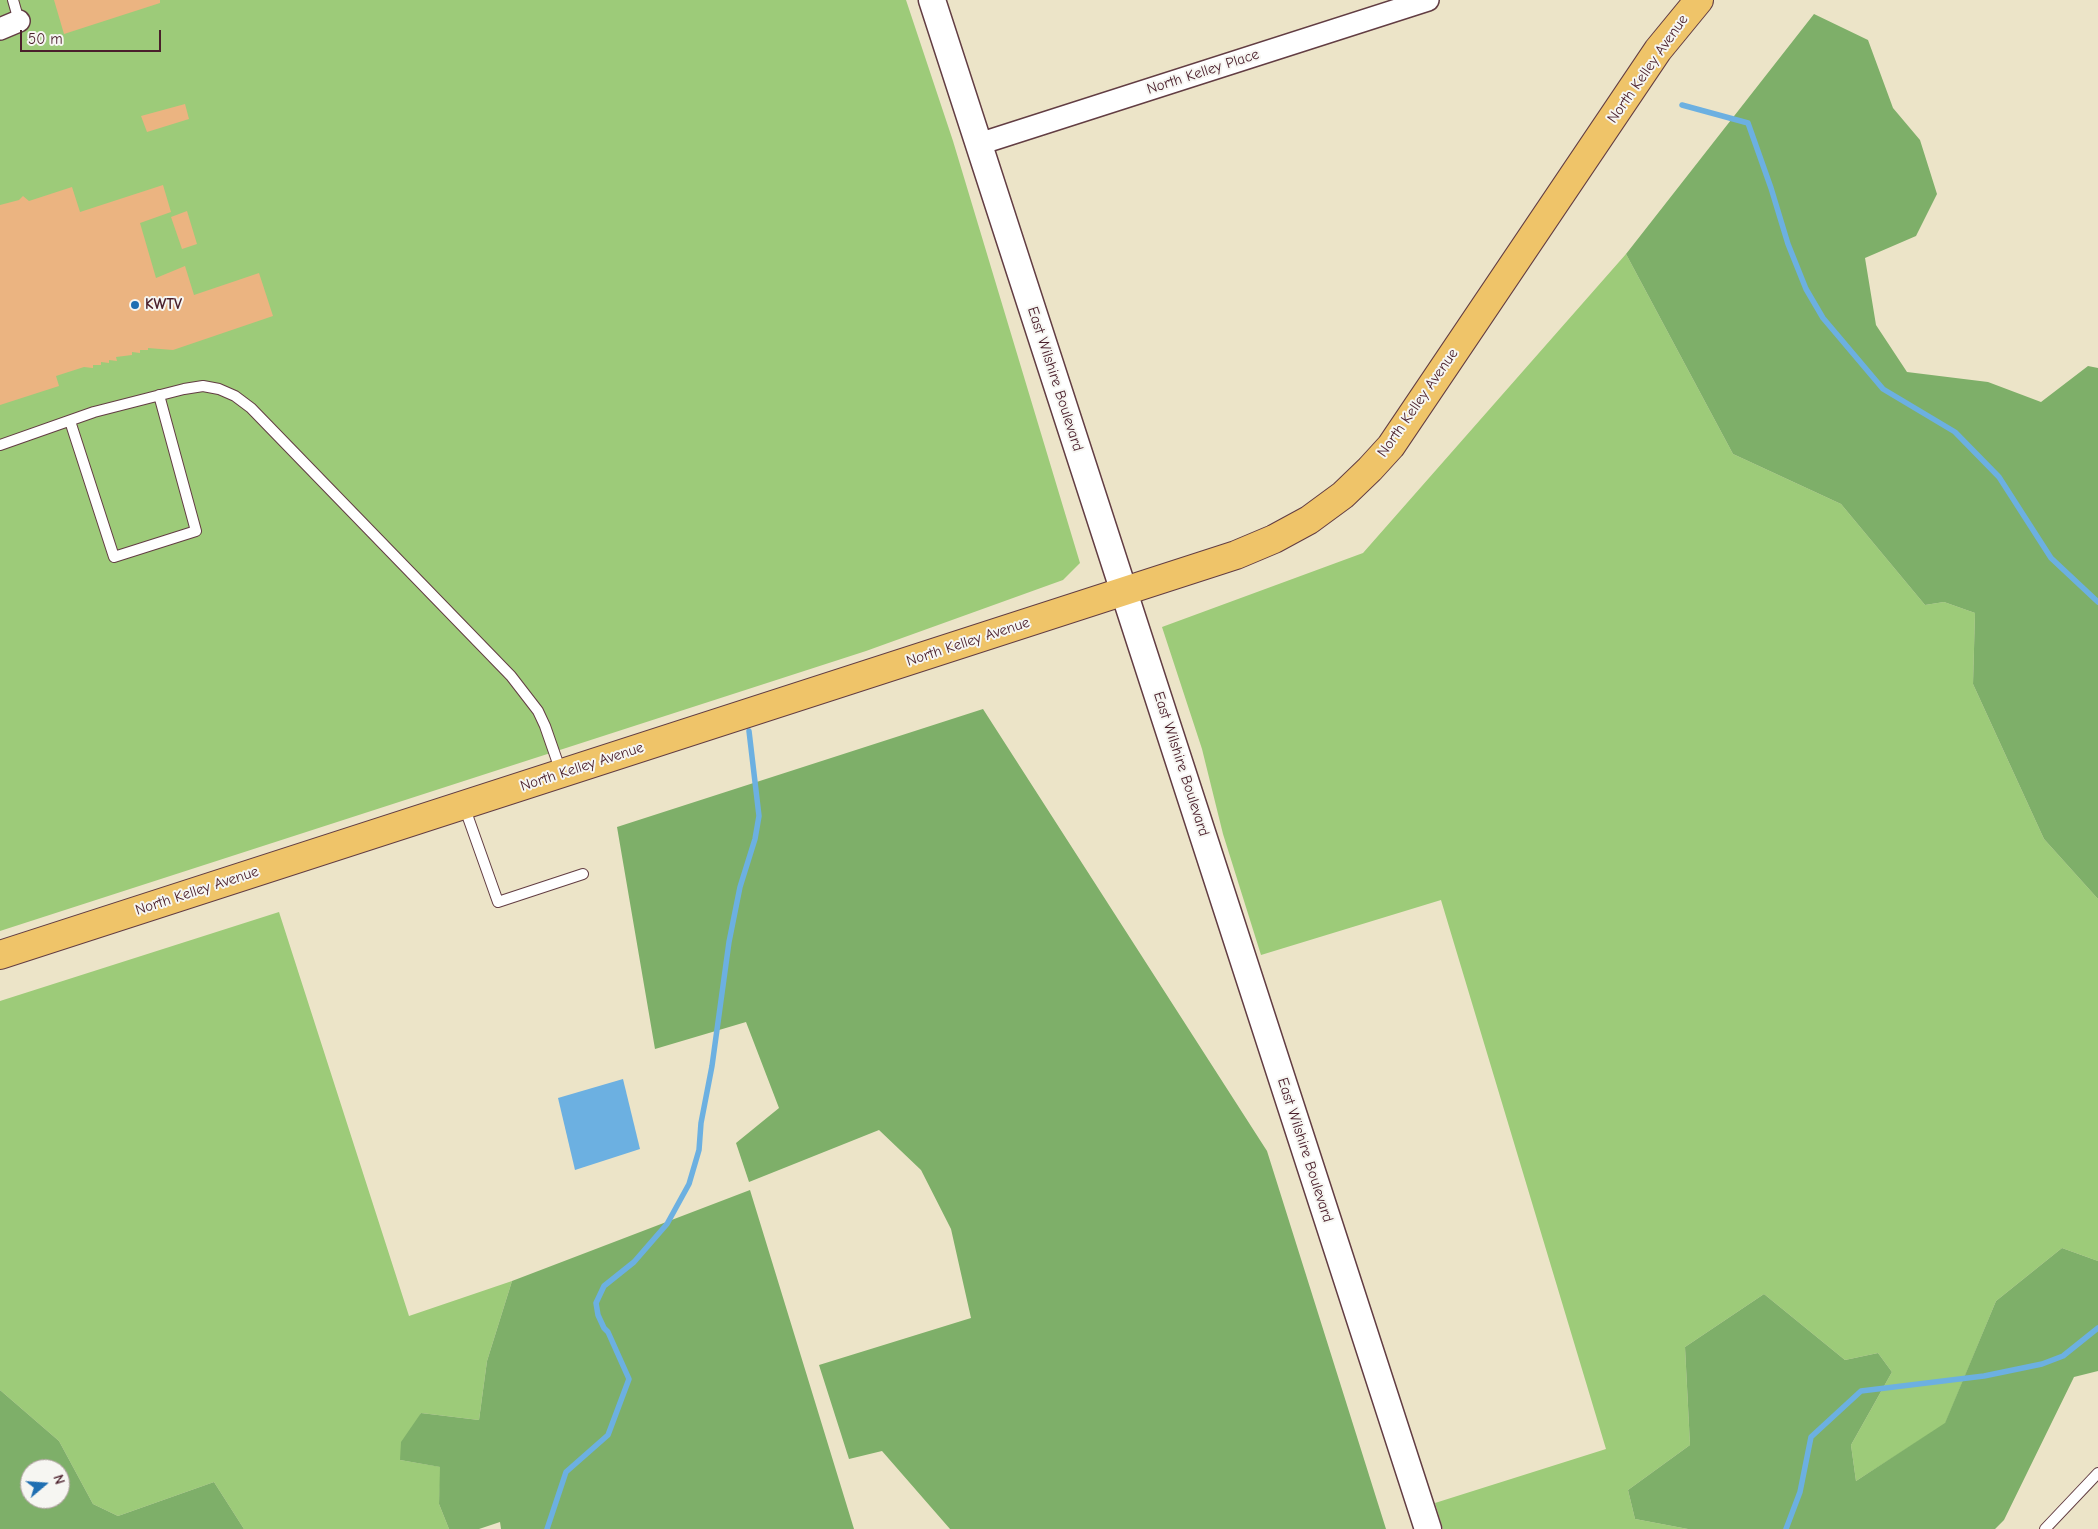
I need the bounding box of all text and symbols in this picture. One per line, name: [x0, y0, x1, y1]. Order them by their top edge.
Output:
street label: North Kelley Avenue: [1604, 11, 1692, 127]
scale bar: [22, 20, 164, 52]
text: 50 m: [28, 30, 63, 48]
street label: North Kelley Place: [1145, 45, 1261, 99]
place label: KWTV: [145, 296, 182, 314]
marker: KWTV: [129, 299, 141, 311]
street label: East Wilshire Boulevard: [1023, 305, 1087, 453]
street label: North Kelley Avenue: [1374, 345, 1462, 461]
street label: North Kelley Avenue: [904, 614, 1032, 670]
street label: East Wilshire Boulevard: [1149, 690, 1213, 838]
street label: North Kelley Avenue: [518, 739, 646, 795]
street label: North Kelley Avenue: [133, 863, 261, 919]
street label: East Wilshire Boulevard: [1273, 1076, 1337, 1224]
north arrow: [20, 1459, 70, 1509]
text: N: [49, 1473, 68, 1486]

